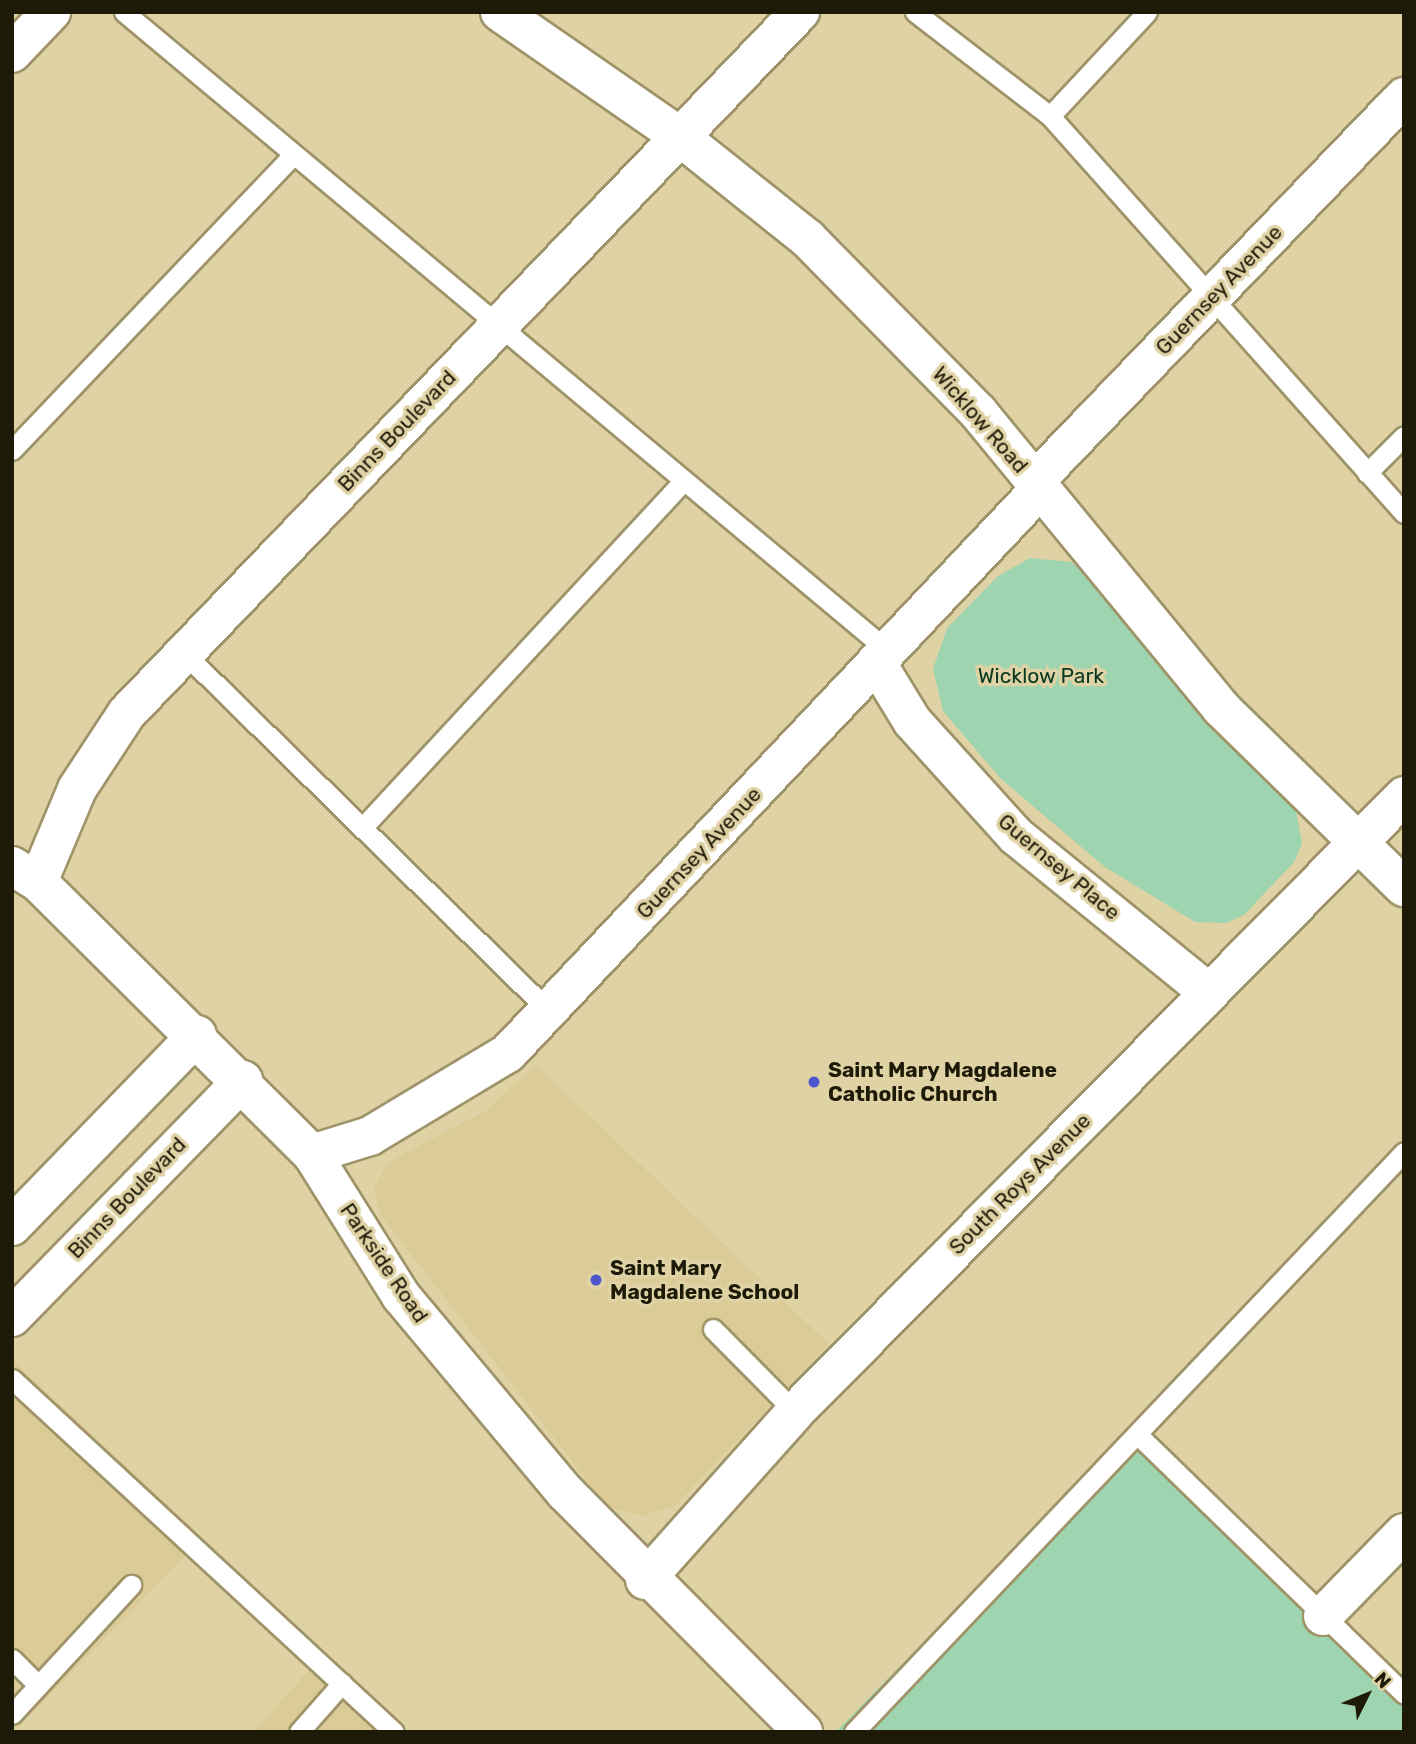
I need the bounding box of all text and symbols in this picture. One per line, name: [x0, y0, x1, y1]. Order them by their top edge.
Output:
street label: Guernsey Avenue: [1150, 219, 1288, 361]
street label: Wicklow Road: [927, 362, 1033, 478]
street label: Binns Boulevard: [333, 365, 461, 497]
park label: Wicklow Park: [978, 663, 1104, 689]
street label: Guernsey Avenue: [631, 782, 767, 924]
street label: Guernsey Place: [993, 809, 1125, 925]
place label: Saint Mary Magdalene Catholic Church: [828, 1057, 1057, 1107]
marker: Saint Mary Magdalene Catholic Church: [806, 1074, 822, 1090]
street label: South Roys Avenue: [944, 1108, 1096, 1260]
street label: Binns Boulevard: [63, 1132, 191, 1264]
street label: Parkside Road: [335, 1199, 433, 1327]
place label: Saint Mary Magdalene School: [610, 1255, 799, 1305]
marker: Saint Mary Magdalene School: [588, 1272, 604, 1288]
north arrow: [1332, 1660, 1402, 1730]
text: N: [1370, 1667, 1396, 1693]

